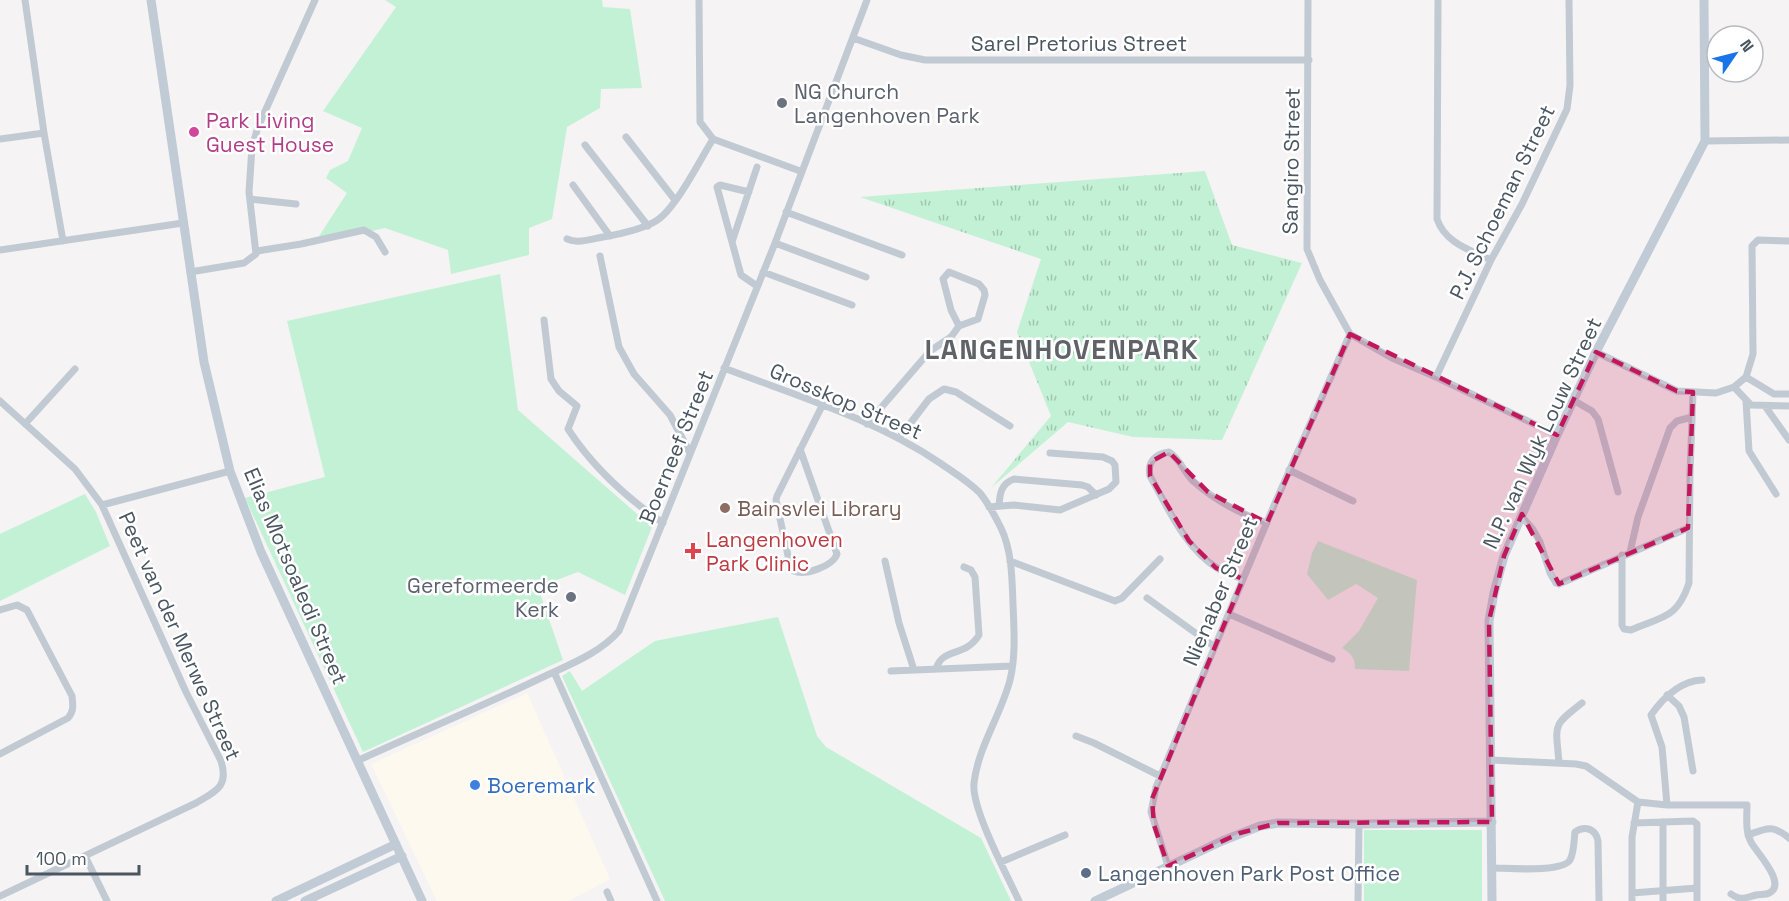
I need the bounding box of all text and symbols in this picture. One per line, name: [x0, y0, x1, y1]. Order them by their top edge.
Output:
north arrow: [1705, 24, 1765, 84]
street label: Sarel Pretorius Street: [971, 30, 1187, 57]
text: N: [1735, 35, 1759, 56]
place label: NG Church Langenhoven Park: [794, 78, 980, 129]
street label: Sangiro Street: [1276, 88, 1306, 234]
marker: NG Church Langenhoven Park: [775, 96, 789, 110]
street label: P.J. Schoeman Street: [1443, 100, 1561, 304]
place label: Park Living Guest House: [206, 107, 334, 158]
marker: Park Living Guest House: [187, 125, 201, 139]
street label: N.P. van Wyk Louw Street: [1476, 313, 1608, 553]
district label: LANGENHOVENPARK: [925, 332, 1199, 367]
street label: Grosskop Street: [766, 357, 926, 445]
street label: Boerneef Street: [633, 366, 719, 528]
street label: Elias Motsoaledi Street: [238, 464, 354, 688]
place label: Bainsvlei Library: [737, 495, 902, 522]
marker: Bainsvlei Library: [718, 501, 732, 515]
street label: Peet van der Merwe Street: [113, 507, 247, 765]
street label: Nienaber Street: [1176, 512, 1264, 670]
place label: Langenhoven Park Clinic: [706, 526, 843, 577]
marker: Langenhoven Park Clinic: [684, 542, 702, 560]
place label: Gereformeerde Kerk: [407, 572, 559, 623]
marker: Gereformeerde Kerk: [564, 590, 578, 604]
place label: Boeremark: [487, 772, 596, 799]
marker: Boeremark: [468, 778, 482, 792]
scale bar: [27, 838, 140, 876]
text: 100 m: [36, 847, 87, 870]
place label: Langenhoven Park Post Office: [1098, 860, 1400, 887]
marker: Langenhoven Park Post Office: [1079, 866, 1093, 880]

